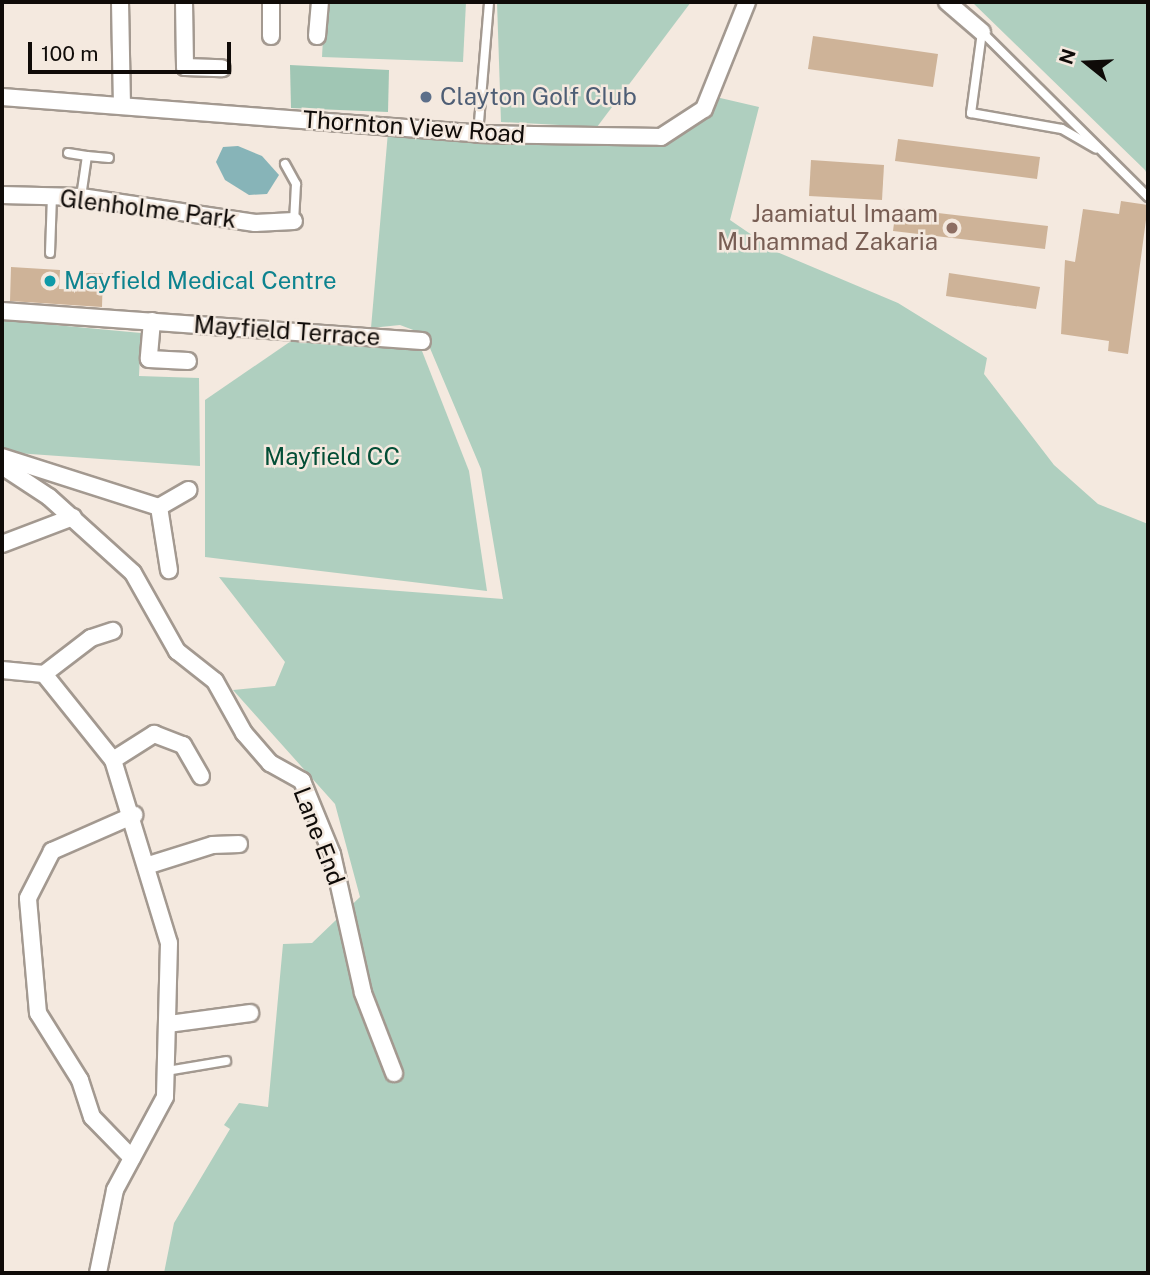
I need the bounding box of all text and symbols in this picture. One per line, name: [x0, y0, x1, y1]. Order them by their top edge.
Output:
scale bar: [32, 28, 234, 72]
north arrow: [1052, 28, 1122, 98]
text: 100 m: [41, 41, 98, 66]
text: N: [1054, 46, 1080, 67]
place label: Clayton Golf Club: [440, 83, 637, 111]
marker: Clayton Golf Club: [418, 89, 434, 105]
street label: Thornton View Road: [302, 105, 526, 149]
street label: Glenholme Park: [58, 184, 238, 234]
place label: Jaamiatul Imaam Muhammad Zakaria: [717, 200, 938, 256]
marker: Jaamiatul Imaam Muhammad Zakaria: [944, 220, 960, 236]
place label: Mayfield Medical Centre: [64, 267, 337, 295]
marker: Mayfield Medical Centre: [42, 273, 58, 289]
street label: Mayfield Terrace: [193, 310, 381, 352]
park label: Mayfield CC: [264, 443, 400, 471]
street label: Lane End: [287, 783, 351, 889]

